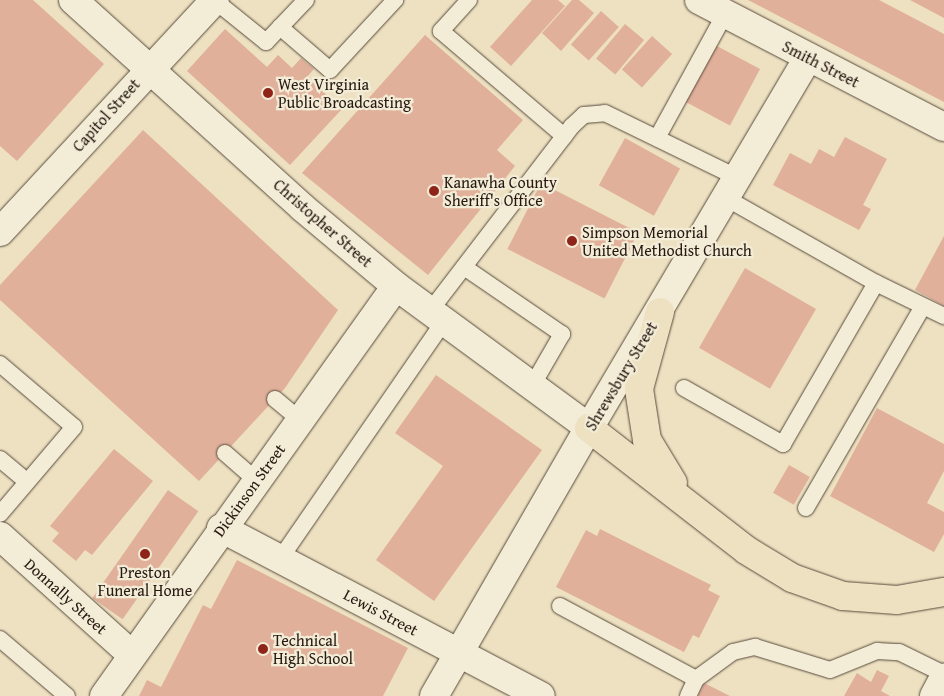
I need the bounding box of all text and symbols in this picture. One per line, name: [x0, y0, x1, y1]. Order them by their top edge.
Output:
street label: Smith Street: [779, 36, 863, 92]
place label: West Virginia Public Broadcasting: [278, 74, 411, 112]
street label: Capitol Street: [68, 75, 144, 155]
marker: West Virginia Public Broadcasting: [262, 87, 274, 99]
place label: Kanawha County Sheriff's Office: [444, 172, 557, 210]
street label: Christopher Street: [270, 175, 376, 271]
marker: Kanawha County Sheriff's Office: [428, 185, 440, 197]
place label: Simpson Memorial United Methodist Church: [582, 222, 752, 260]
marker: Simpson Memorial United Methodist Church: [566, 235, 578, 247]
street label: Shrewsbury Street: [581, 318, 661, 434]
street label: Dickinson Street: [209, 440, 289, 540]
marker: Preston Funeral Home: [139, 548, 151, 560]
street label: Donnally Street: [21, 554, 111, 638]
place label: Preston Funeral Home: [98, 562, 192, 600]
street label: Lewis Street: [341, 584, 421, 640]
place label: Technical High School: [273, 630, 353, 668]
marker: Technical High School: [257, 643, 269, 655]

